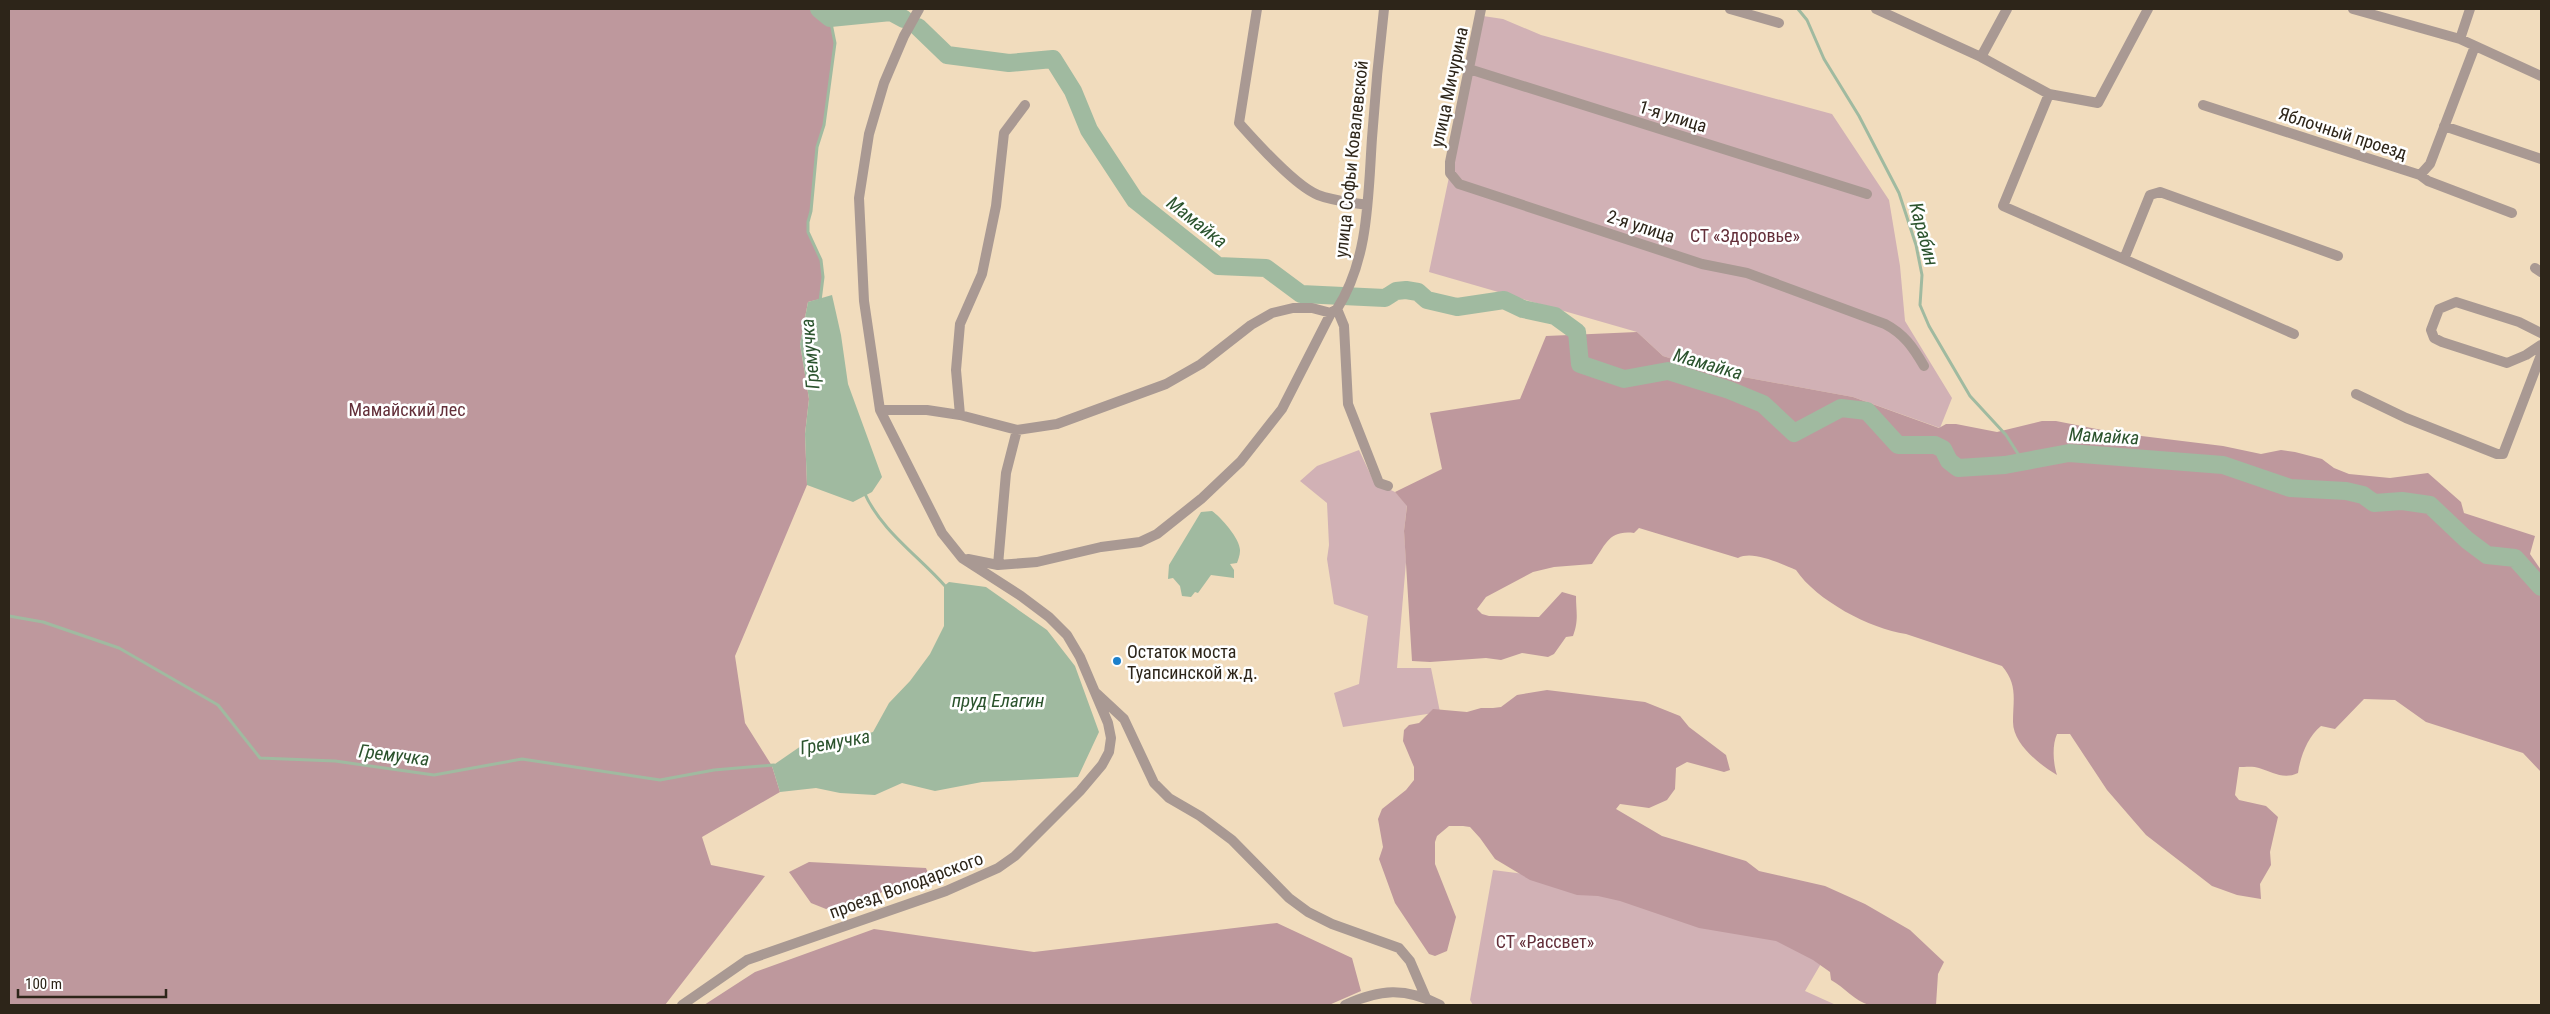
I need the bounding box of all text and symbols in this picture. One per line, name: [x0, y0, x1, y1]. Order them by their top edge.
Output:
street label: улица Мичурина: [1426, 25, 1472, 149]
street label: улица Софьи Ковалевской: [1330, 59, 1372, 259]
street label: 1-я улица: [1637, 96, 1709, 136]
street label: Яблочный проезд: [2276, 102, 2410, 164]
water label: Мамайка: [1162, 191, 1232, 253]
water label: Карабин: [1905, 200, 1943, 268]
street label: 2-я улица: [1605, 205, 1677, 247]
park label: СТ «Здоровье»: [1690, 225, 1800, 246]
water label: Гремучка: [795, 318, 825, 390]
water label: Мамайка: [1671, 343, 1745, 385]
park label: Мамайский лес: [349, 399, 466, 420]
water label: Мамайка: [2068, 423, 2140, 449]
place label: Остаток моста Туапсинской ж.д.: [1127, 641, 1258, 683]
marker: Остаток моста Туапсинской ж.д.: [1111, 655, 1123, 667]
water label: пруд Елагин: [952, 689, 1044, 712]
water label: Гремучка: [798, 725, 872, 759]
water label: Гремучка: [357, 739, 431, 771]
street label: проезд Володарского: [826, 847, 986, 923]
park label: СТ «Рассвет»: [1496, 931, 1594, 952]
scale bar: [18, 966, 165, 998]
text: 100 m: [25, 975, 62, 993]

